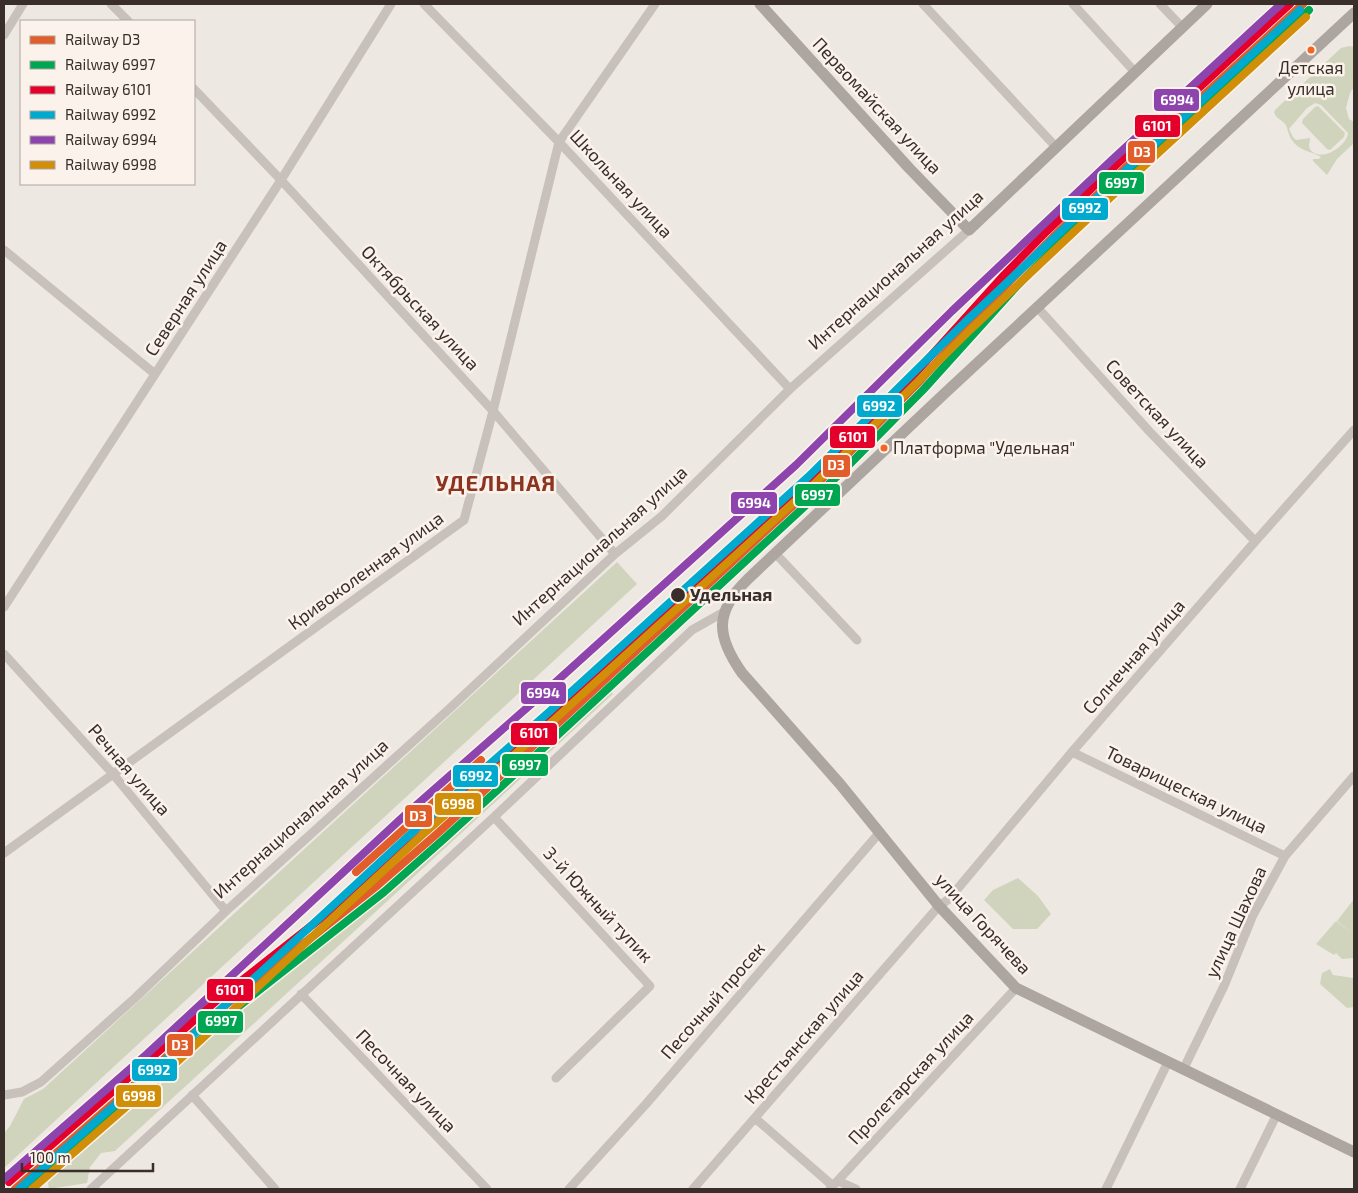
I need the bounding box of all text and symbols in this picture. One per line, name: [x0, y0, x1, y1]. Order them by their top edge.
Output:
legend: [20, 20, 195, 185]
text: Railway D3: [65, 30, 140, 48]
street label: Первомайская улица: [809, 32, 947, 178]
marker: Детская улица: [1306, 45, 1316, 55]
text: Railway 6997: [65, 55, 156, 73]
place label: Детская улица: [1279, 57, 1343, 99]
text: Railway 6101: [65, 80, 152, 98]
line badge: 6994: [1153, 88, 1200, 112]
text: 6994: [1160, 91, 1194, 108]
text: Railway 6992: [65, 105, 156, 123]
line badge: 6101: [1134, 114, 1181, 138]
text: 6101: [1142, 117, 1172, 134]
street label: Школьная улица: [566, 125, 678, 242]
text: Railway 6994: [65, 130, 157, 148]
line badge: D3: [1127, 140, 1156, 164]
text: D3: [1133, 143, 1151, 160]
text: Railway 6998: [65, 155, 157, 173]
line badge: 6997: [1098, 171, 1145, 195]
text: 6997: [1105, 174, 1138, 191]
street label: Интернациональная улица: [803, 185, 987, 354]
line badge: 6992: [1061, 197, 1109, 221]
text: 6992: [1069, 199, 1101, 216]
street label: Северная улица: [139, 235, 231, 360]
street label: Октябрьская улица: [357, 240, 484, 374]
street label: Советская улица: [1102, 354, 1214, 472]
line badge: 6992: [856, 394, 903, 418]
text: 6992: [863, 397, 895, 414]
line badge: 6101: [829, 425, 876, 449]
text: 6101: [838, 428, 868, 445]
place label: Платформа "Удельная": [893, 437, 1075, 458]
marker: Платформа "Удельная": [879, 443, 889, 453]
line badge: D3: [822, 454, 851, 478]
text: D3: [827, 456, 845, 473]
street label: Интернациональная улица: [507, 461, 691, 630]
district label: УДЕЛЬНАЯ: [436, 469, 556, 495]
line badge: 6997: [794, 483, 841, 507]
text: 6997: [801, 486, 834, 503]
line badge: 6994: [730, 491, 778, 515]
text: 6994: [737, 494, 771, 511]
street label: Кривоколенная улица: [283, 506, 447, 634]
place label: Удельная: [690, 583, 773, 605]
marker: Удельная: [669, 586, 687, 604]
street label: Солнечная улица: [1078, 595, 1189, 718]
line badge: 6994: [520, 681, 567, 705]
text: 6994: [526, 684, 560, 701]
street label: Речная улица: [84, 719, 176, 820]
line badge: 6101: [510, 722, 558, 746]
text: 6101: [519, 724, 549, 741]
street label: Интернациональная улица: [208, 734, 392, 903]
street label: Товарищеская улица: [1102, 740, 1271, 838]
line badge: 6997: [501, 753, 549, 777]
text: 6997: [509, 756, 542, 773]
line badge: 6992: [452, 764, 499, 788]
text: 6992: [460, 767, 492, 784]
line badge: 6998: [434, 792, 482, 816]
text: 6998: [441, 795, 475, 812]
line badge: D3: [404, 804, 433, 828]
text: D3: [409, 807, 427, 824]
street label: 3-й Южный тупик: [539, 842, 658, 967]
street label: улица Шахова: [1200, 862, 1271, 981]
street label: улица Горячева: [931, 868, 1036, 979]
street label: Песочный просек: [656, 937, 769, 1063]
street label: Крестьянская улица: [739, 965, 868, 1108]
line badge: 6101: [206, 978, 254, 1002]
text: 6101: [215, 981, 245, 998]
street label: Пролетарская улица: [843, 1006, 978, 1148]
line badge: 6997: [197, 1010, 244, 1034]
text: 6997: [205, 1012, 238, 1029]
street label: Песочная улица: [352, 1024, 461, 1136]
line badge: D3: [166, 1033, 194, 1057]
text: D3: [171, 1036, 189, 1053]
line badge: 6992: [131, 1058, 178, 1082]
text: 6992: [138, 1061, 170, 1078]
line badge: 6998: [115, 1084, 162, 1108]
text: 6998: [122, 1087, 156, 1104]
scale bar: [22, 1140, 154, 1172]
text: 100 m: [30, 1148, 71, 1166]

